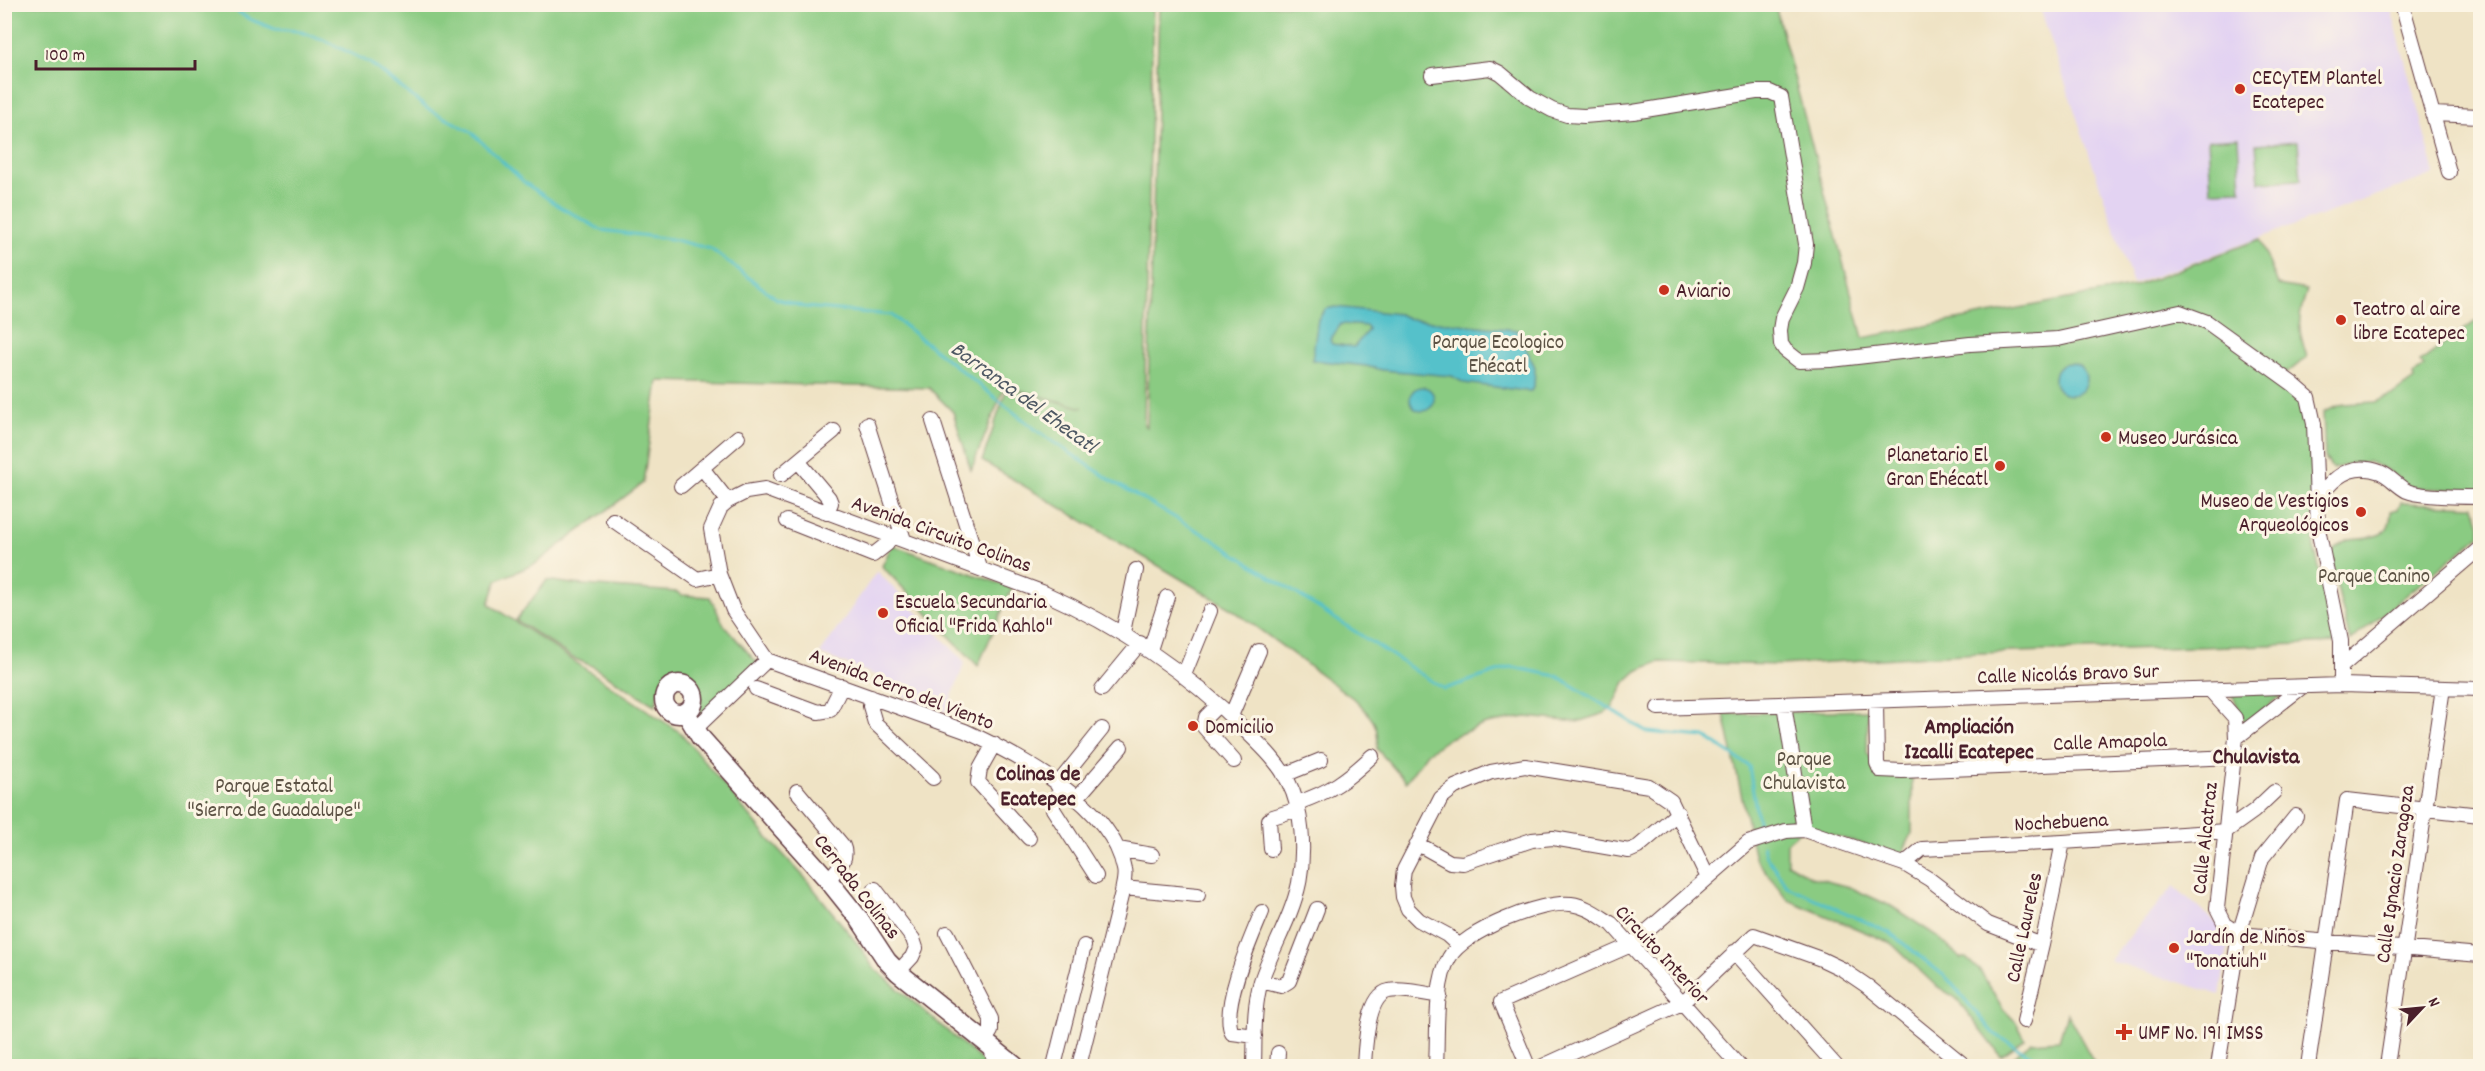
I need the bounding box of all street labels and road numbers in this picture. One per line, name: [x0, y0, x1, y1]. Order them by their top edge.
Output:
street label: Avenida Circuito Colinas: [847, 489, 1035, 582]
street label: Avenida Cerro del Viento: [804, 642, 998, 740]
street label: Calle Nicolás Bravo Sur: [1977, 658, 2160, 694]
street label: Calle Amapola: [2053, 727, 2169, 761]
street label: Calle Alcatraz: [2186, 781, 2228, 896]
street label: Calle Ignacio Zaragoza: [2370, 783, 2424, 965]
street label: Nochebuena: [2013, 806, 2110, 841]
street label: Cerrada Colinas: [805, 829, 906, 947]
street label: Calle Laureles: [2000, 870, 2052, 985]
street label: Circuito Interior: [1606, 899, 1715, 1013]

